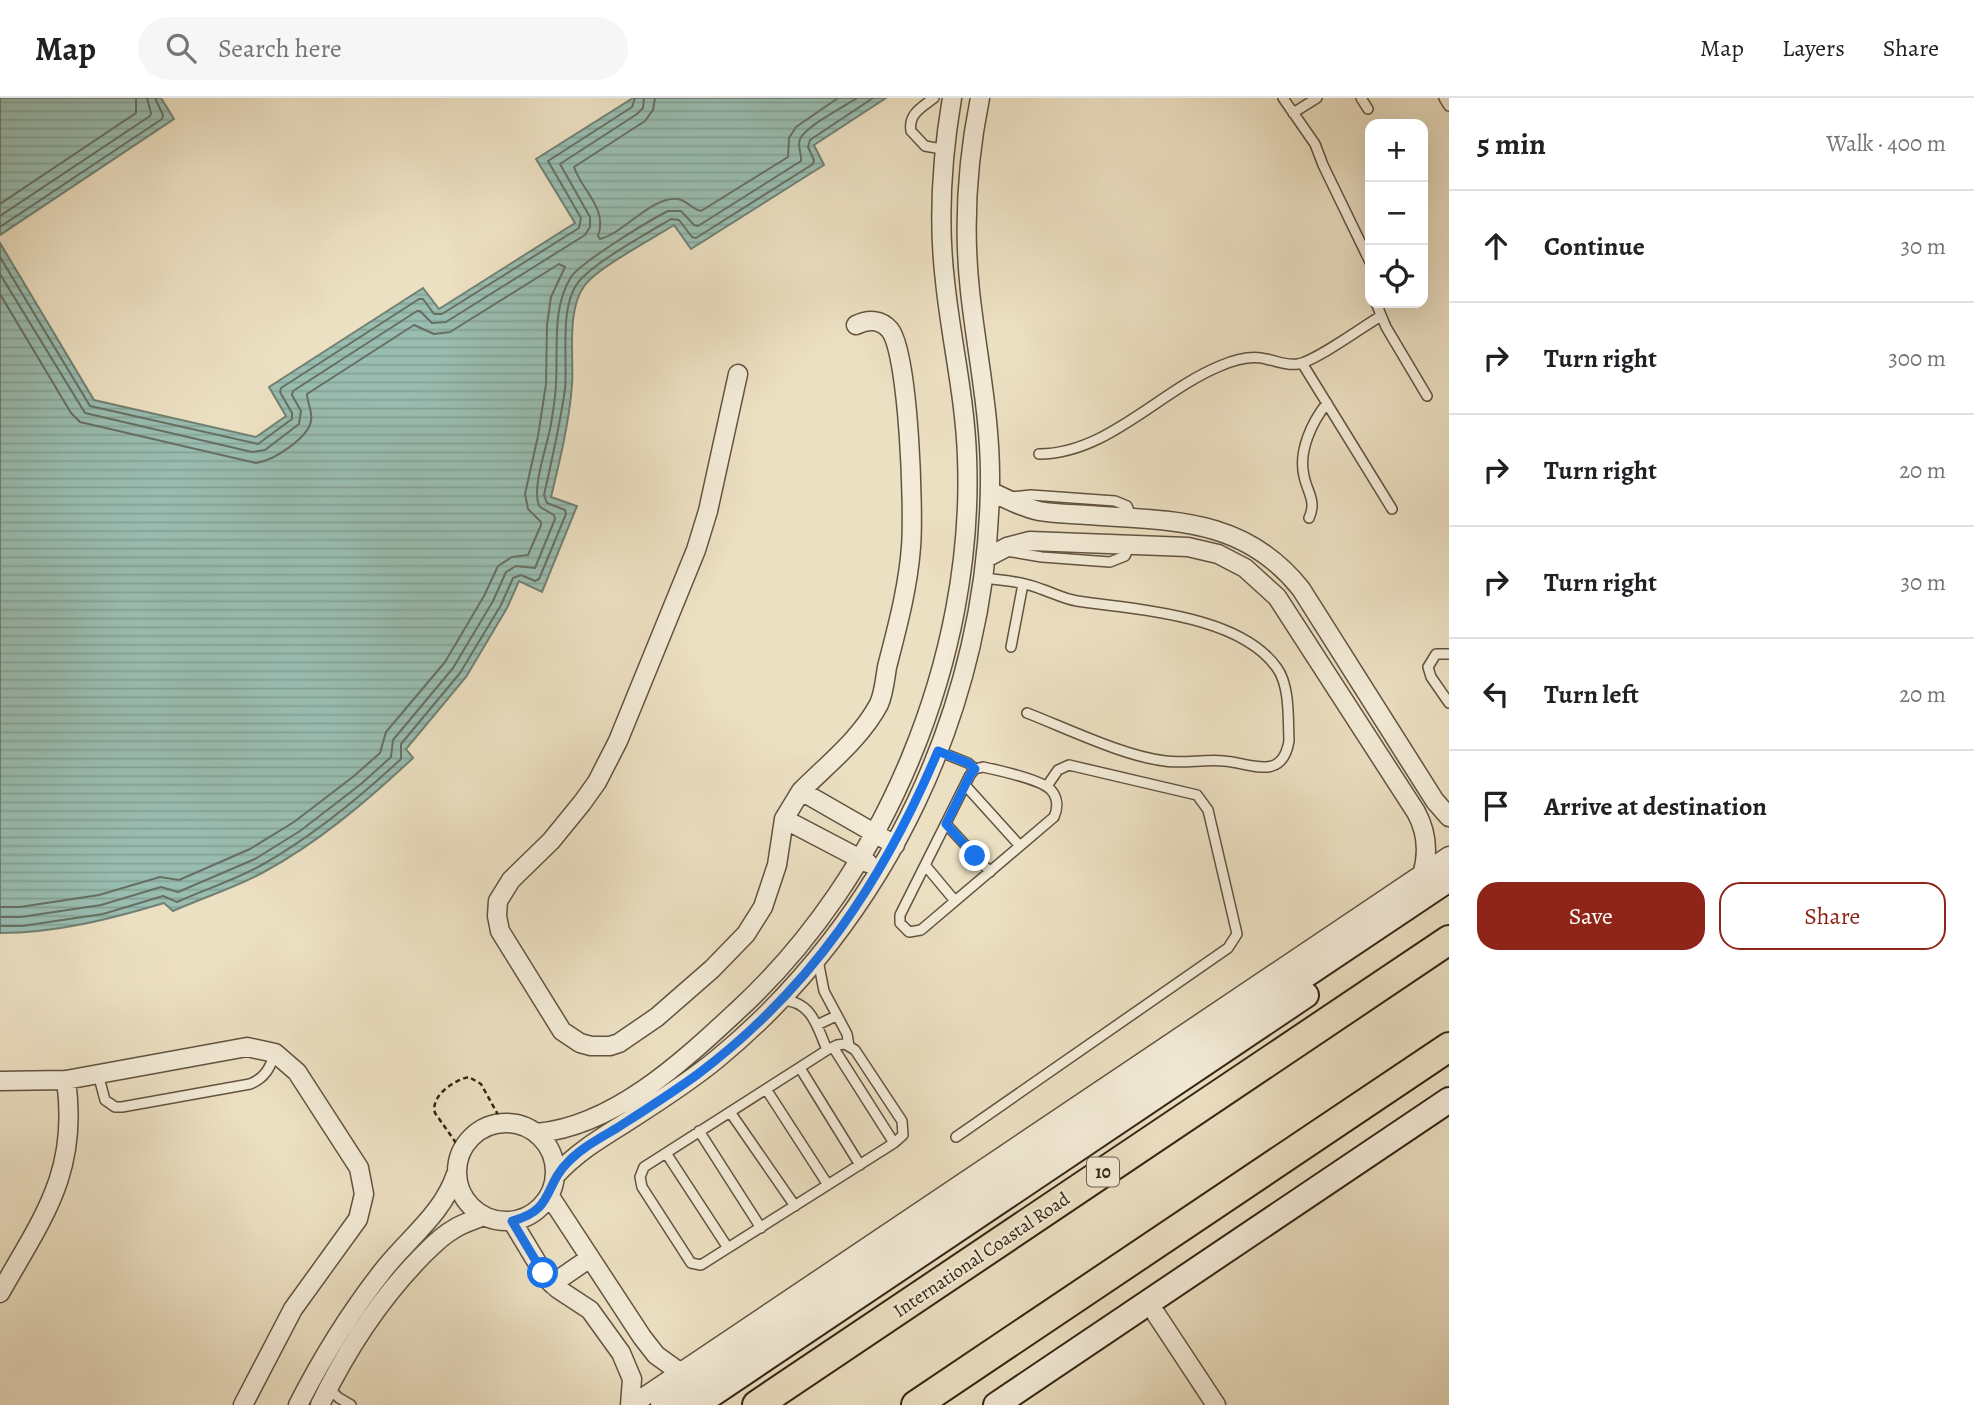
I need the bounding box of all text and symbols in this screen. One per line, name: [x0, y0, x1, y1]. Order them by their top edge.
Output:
search box: [138, 17, 628, 80]
text: Map: [35, 26, 96, 71]
icon: search: [162, 29, 200, 67]
text: Search here: [218, 31, 342, 66]
text: Map: [1700, 32, 1744, 64]
text: Layers: [1782, 32, 1845, 64]
text: Share: [1883, 32, 1939, 64]
map controls: [1365, 119, 1428, 308]
button: +: [1365, 119, 1428, 182]
text: 5 min: [1477, 124, 1546, 164]
text: Walk · 400 m: [1826, 128, 1946, 159]
button: −: [1365, 182, 1428, 245]
icon: ahead: [1477, 227, 1515, 265]
text: Continue: [1544, 229, 1645, 264]
text: 30 m: [1900, 231, 1946, 262]
button: locate: [1365, 245, 1428, 308]
icon: right: [1477, 339, 1515, 377]
text: Turn right: [1544, 341, 1657, 376]
text: 300 m: [1888, 343, 1946, 374]
icon: right: [1477, 451, 1515, 489]
text: Turn right: [1544, 453, 1657, 488]
text: 20 m: [1899, 455, 1946, 486]
icon: right: [1477, 563, 1515, 601]
text: Turn right: [1544, 565, 1657, 600]
text: 30 m: [1900, 567, 1946, 598]
icon: left: [1477, 675, 1515, 713]
text: Turn left: [1544, 677, 1639, 712]
text: 20 m: [1899, 679, 1946, 710]
icon: arrive: [1477, 787, 1515, 825]
text: Arrive at destination: [1544, 789, 1767, 824]
route end: [959, 840, 990, 871]
button: Save: [1477, 882, 1705, 950]
button: Share: [1719, 882, 1946, 950]
road number: 10: [1087, 1157, 1119, 1186]
street label: International Coastal Road: [888, 1186, 1076, 1324]
route start: [527, 1257, 558, 1288]

